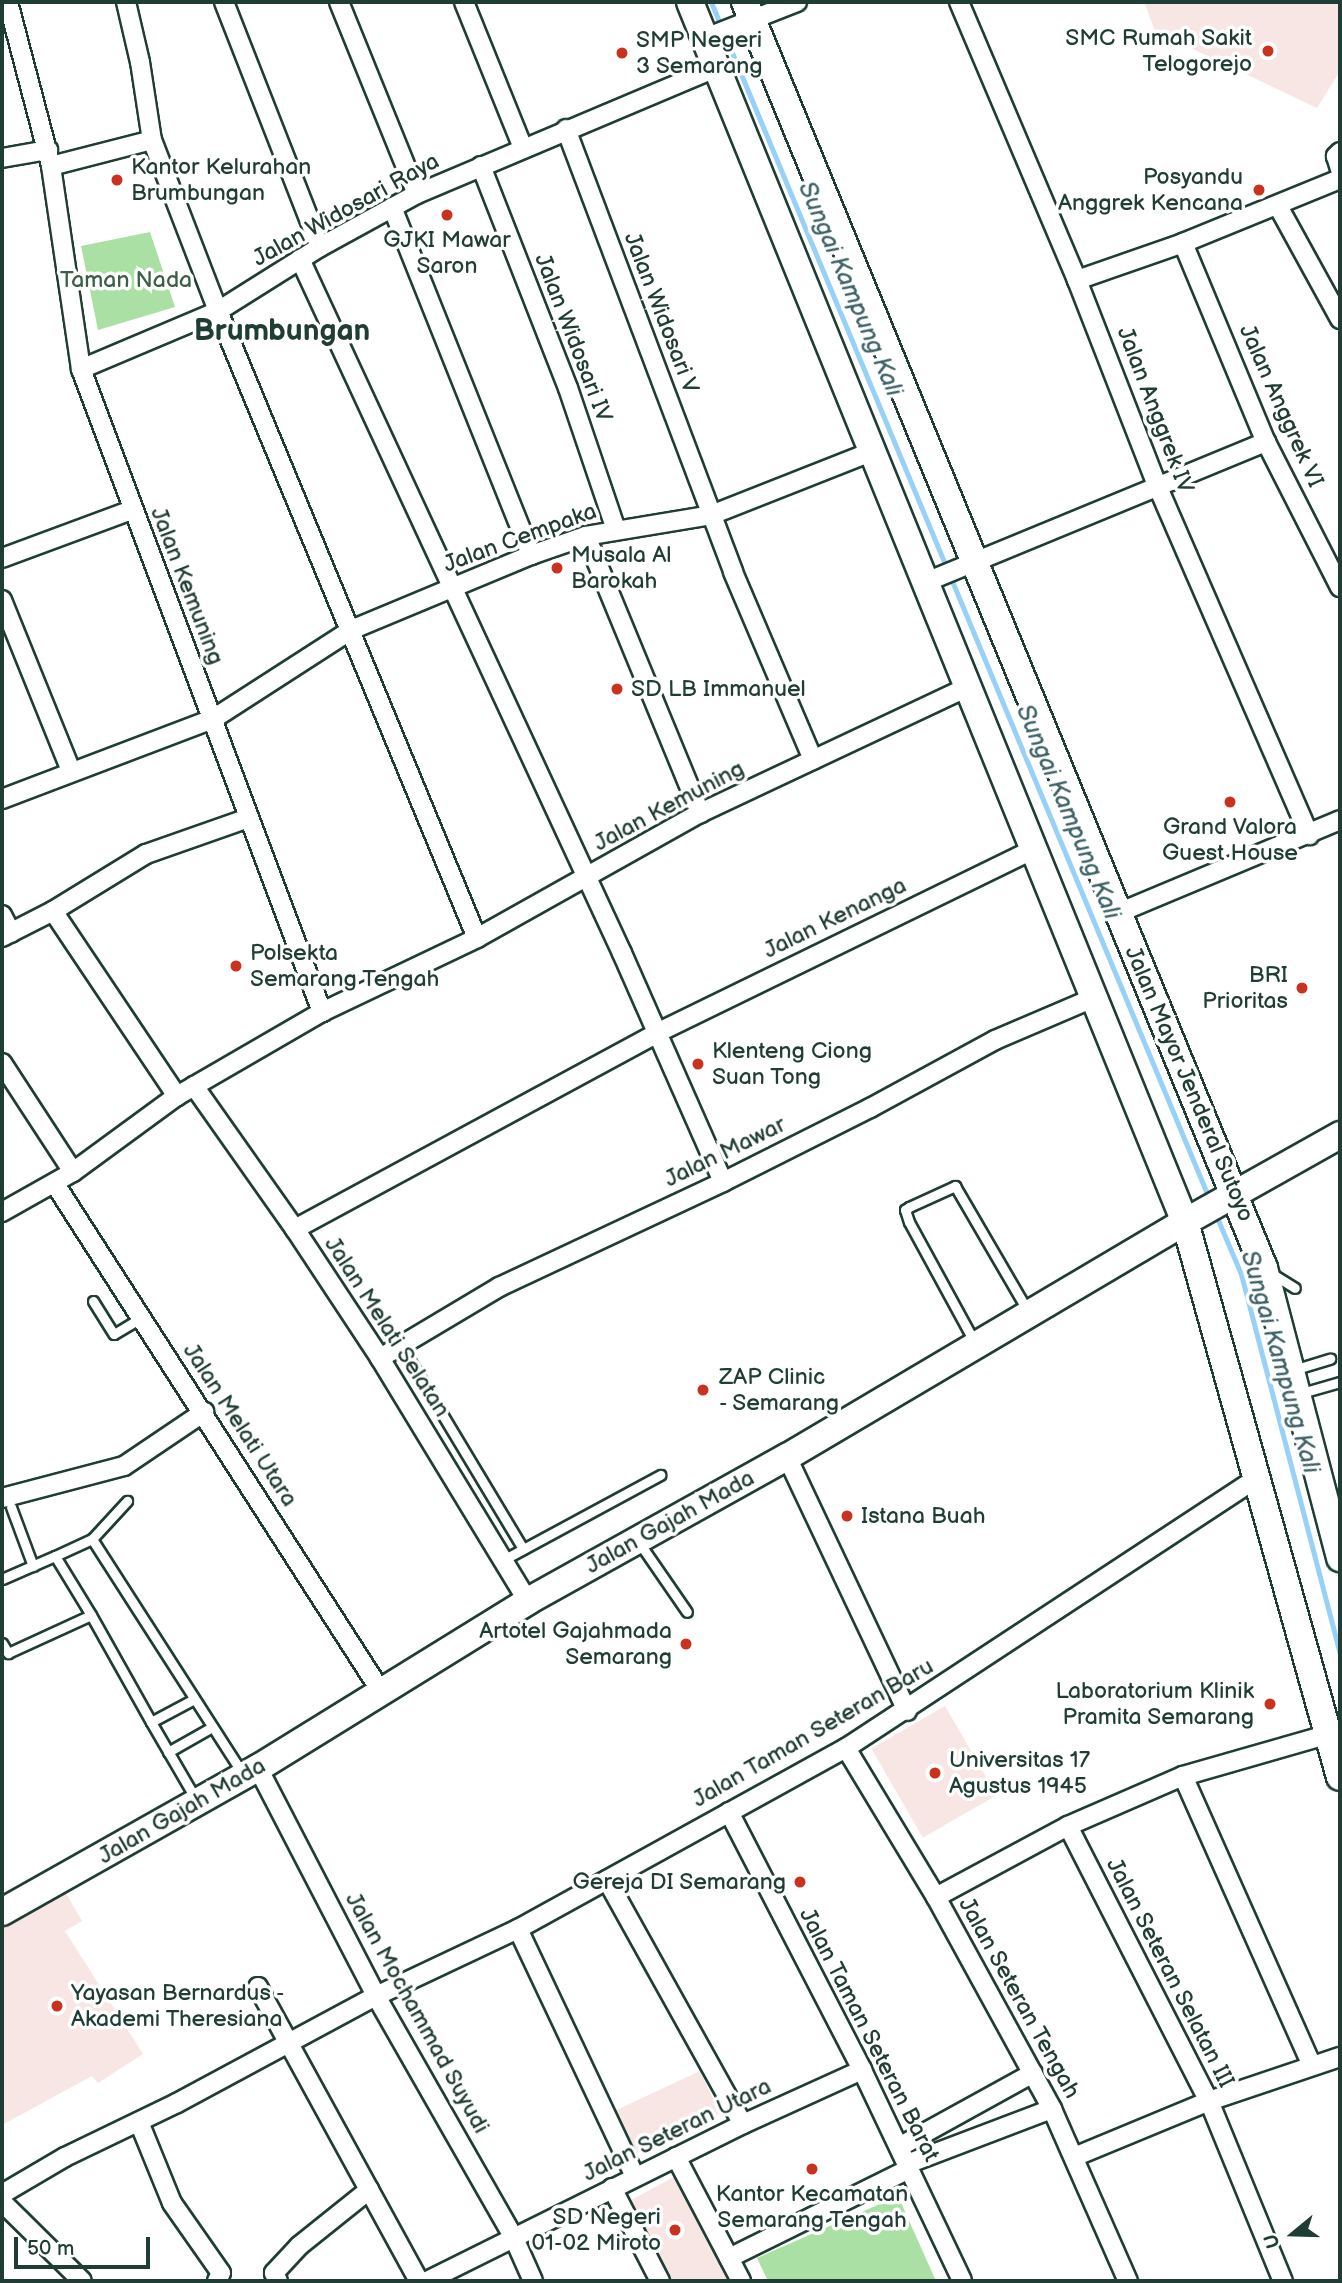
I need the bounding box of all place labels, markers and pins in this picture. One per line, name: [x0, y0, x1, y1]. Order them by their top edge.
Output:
place label: SMC Rumah Sakit Telogorejo: [1065, 24, 1252, 78]
place label: SMP Negeri 3 Semarang: [636, 26, 763, 80]
marker: SMC Rumah Sakit Telogorejo: [1258, 41, 1278, 61]
marker: SMP Negeri 3 Semarang: [614, 45, 630, 61]
place label: Kantor Kelurahan Brumbungan: [131, 153, 311, 207]
place label: Posyandu Anggrek Kencana: [1058, 163, 1243, 217]
marker: Kantor Kelurahan Brumbungan: [109, 172, 125, 188]
marker: Posyandu Anggrek Kencana: [1249, 180, 1269, 200]
marker: GJKI Mawar Saron: [439, 207, 455, 223]
place label: GJKI Mawar Saron: [383, 226, 511, 280]
place label: Musala Al Barokah: [571, 541, 671, 595]
marker: Musala Al Barokah: [549, 560, 565, 576]
place label: SD LB Immanuel: [631, 675, 806, 703]
marker: SD LB Immanuel: [609, 681, 625, 697]
marker: Grand Valora Guest House: [1222, 794, 1238, 810]
place label: Grand Valora Guest House: [1162, 813, 1298, 867]
place label: Polsekta Semarang Tengah: [250, 939, 440, 993]
marker: Polsekta Semarang Tengah: [228, 958, 244, 974]
place label: BRI Prioritas: [1202, 961, 1288, 1015]
marker: BRI Prioritas: [1294, 980, 1310, 996]
place label: Klenteng Ciong Suan Tong: [712, 1037, 872, 1091]
marker: Klenteng Ciong Suan Tong: [690, 1056, 706, 1072]
place label: ZAP Clinic - Semarang: [719, 1363, 840, 1417]
marker: ZAP Clinic - Semarang: [693, 1380, 713, 1400]
place label: Istana Buah: [861, 1502, 985, 1530]
marker: Istana Buah: [839, 1508, 855, 1524]
place label: Artotel Gajahmada Semarang: [479, 1617, 672, 1671]
marker: Artotel Gajahmada Semarang: [678, 1636, 694, 1652]
place label: Laboratorium Klinik Pramita Semarang: [1055, 1677, 1254, 1731]
marker: Laboratorium Klinik Pramita Semarang: [1260, 1694, 1280, 1714]
place label: Universitas 17 Agustus 1945: [949, 1746, 1090, 1800]
marker: Universitas 17 Agustus 1945: [927, 1765, 943, 1781]
place label: Gereja DI Semarang: [572, 1868, 786, 1896]
marker: Gereja DI Semarang: [792, 1874, 808, 1890]
place label: Yayasan Bernardus - Akademi Theresiana: [71, 1979, 285, 2033]
marker: Yayasan Bernardus - Akademi Theresiana: [49, 1998, 65, 2014]
marker: Kantor Kecamatan Semarang Tengah: [804, 2161, 820, 2177]
place label: Kantor Kecamatan Semarang Tengah: [716, 2180, 908, 2234]
place label: SD Negeri 01-02 Miroto: [532, 2203, 661, 2257]
marker: SD Negeri 01-02 Miroto: [667, 2222, 683, 2238]

